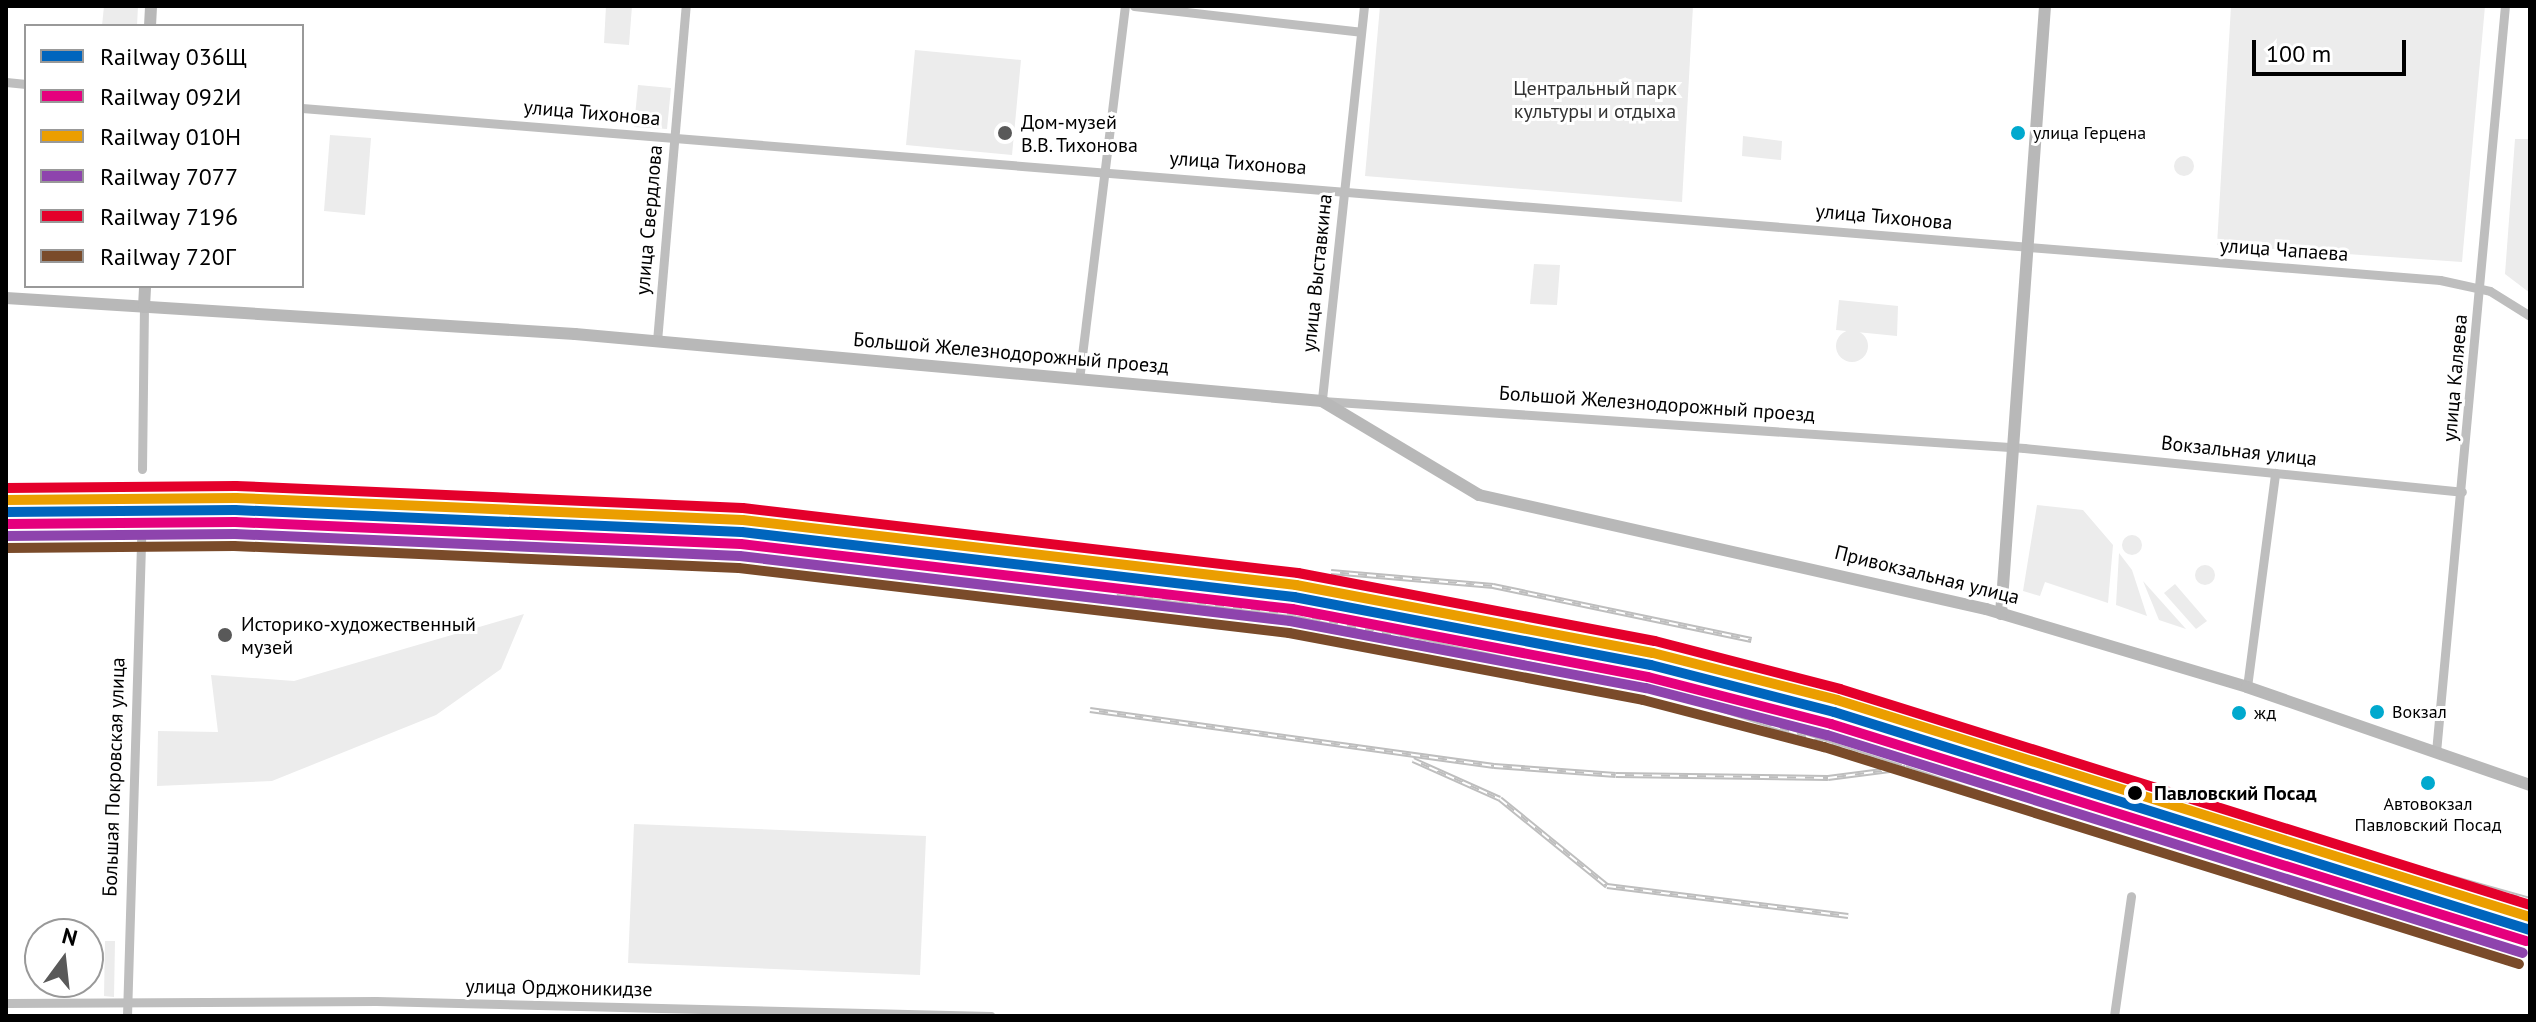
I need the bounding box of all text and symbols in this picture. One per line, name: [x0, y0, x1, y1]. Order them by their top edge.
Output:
legend: [24, 24, 304, 288]
scale bar: [2256, 24, 2410, 74]
text: 100 m: [2266, 38, 2331, 69]
text: Railway 036Щ: [100, 41, 247, 72]
park label: Центральный парк культуры и отдыха: [1513, 77, 1677, 124]
text: Railway 092И: [100, 81, 241, 112]
street label: улица Тихонова: [522, 95, 662, 131]
place label: Дом-музей В.В. Тихонова: [1021, 110, 1140, 157]
text: Railway 010Н: [100, 121, 241, 152]
place label: улица Герцена: [2033, 122, 2146, 144]
marker: Дом-музей В.В. Тихонова: [996, 124, 1014, 142]
marker: улица Герцена: [2010, 125, 2026, 141]
street label: улица Свердлова: [630, 144, 668, 296]
street label: улица Тихонова: [1168, 146, 1308, 180]
text: Railway 7077: [100, 161, 238, 192]
street label: улица Выставкина: [1297, 193, 1337, 353]
street label: улица Тихонова: [1814, 199, 1954, 235]
text: Railway 7196: [100, 201, 238, 232]
street label: улица Чапаева: [2219, 234, 2349, 266]
text: Railway 720Г: [100, 241, 236, 272]
street label: улица Каляева: [2437, 313, 2473, 443]
street label: Большой Железнодорожный проезд: [852, 327, 1170, 379]
street label: Большой Железнодорожный проезд: [1498, 381, 1816, 427]
street label: Вокзальная улица: [2160, 431, 2318, 471]
street label: Привокзальная улица: [1832, 540, 2022, 610]
place label: Историко-художественный музей: [241, 612, 476, 659]
marker: Историко-художественный музей: [216, 626, 234, 644]
street label: Большая Покровская улица: [98, 657, 130, 897]
place label: Вокзал: [2392, 701, 2447, 723]
place label: жд: [2254, 702, 2276, 724]
marker: Вокзал: [2369, 704, 2385, 720]
marker: жд: [2231, 705, 2247, 721]
marker: Автовокзал Павловский Посад: [2420, 775, 2436, 791]
marker: Павловский Посад: [2123, 781, 2147, 805]
place label: Павловский Посад: [2154, 781, 2317, 805]
place label: Автовокзал Павловский Посад: [2355, 794, 2501, 836]
north arrow: [24, 918, 104, 998]
text: N: [59, 921, 80, 952]
street label: улица Орджоникидзе: [465, 974, 653, 1002]

